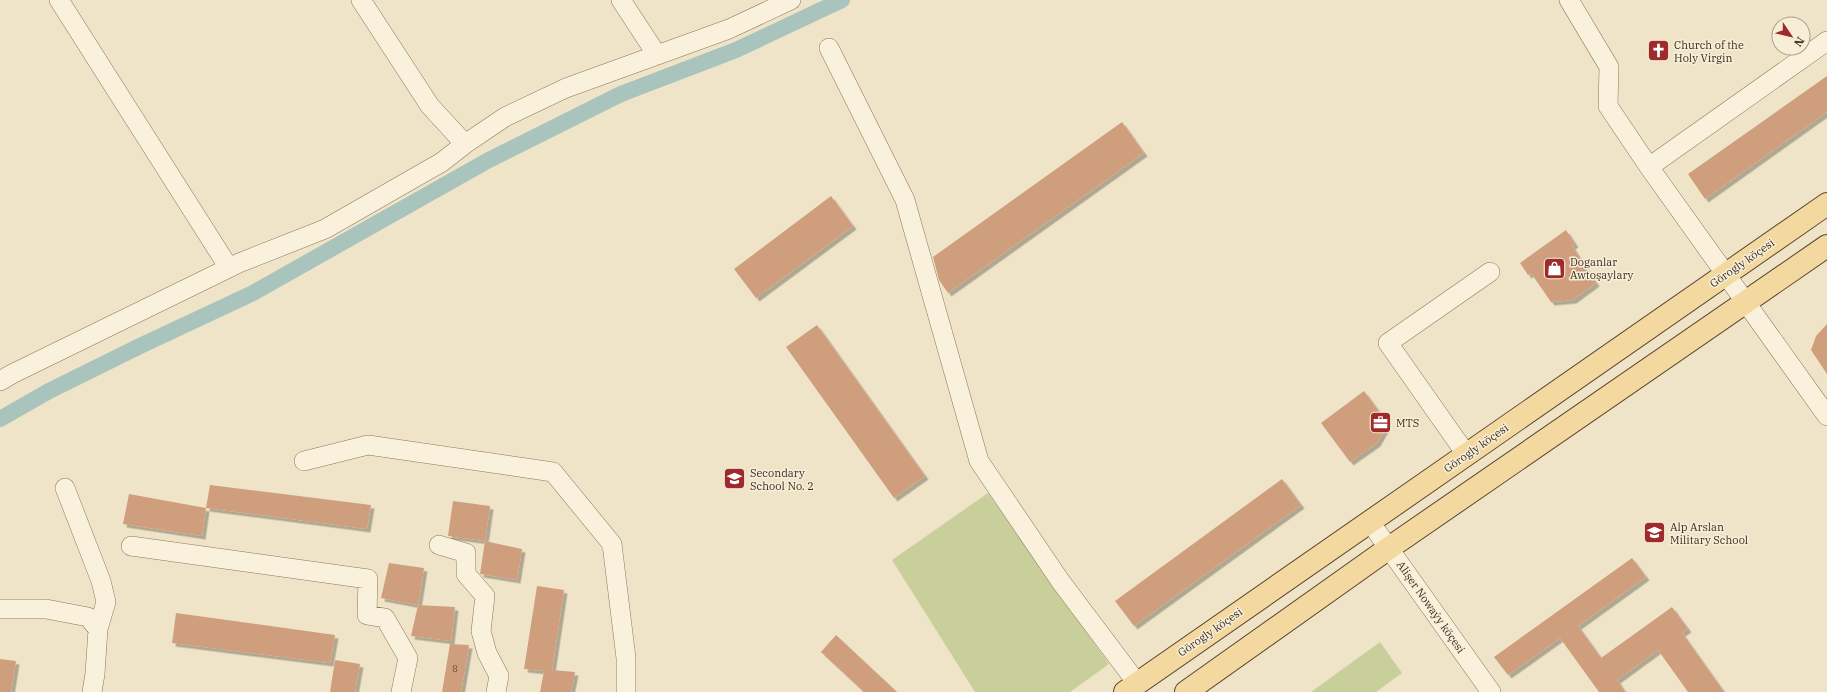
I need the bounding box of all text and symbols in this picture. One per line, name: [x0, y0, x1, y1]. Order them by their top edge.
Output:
north arrow: [1771, 16, 1811, 56]
text: N: [1791, 34, 1807, 50]
church icon: Church of the Holy Virgin: [1645, 38, 1671, 64]
place label: Church of the Holy Virgin: [1674, 38, 1744, 65]
street label: Görogly köçesi: [1707, 235, 1777, 290]
shop icon: Doganlar Awtoşaylary: [1541, 255, 1567, 281]
place label: Doganlar Awtoşaylary: [1570, 255, 1634, 282]
office icon: MTS: [1367, 410, 1393, 436]
place label: MTS: [1396, 416, 1419, 430]
street label: Görogly köçesi: [1441, 420, 1511, 475]
school or university icon: Secondary School No. 2: [721, 466, 747, 492]
place label: Secondary School No. 2: [750, 466, 814, 493]
school or university icon: Alp Arslan Military School: [1641, 520, 1667, 546]
place label: Alp Arslan Military School: [1670, 520, 1748, 547]
street label: Alişer Nowaýy köçesi: [1394, 558, 1468, 656]
street label: Görogly köçesi: [1175, 604, 1245, 659]
house number: 8: [452, 663, 458, 674]

